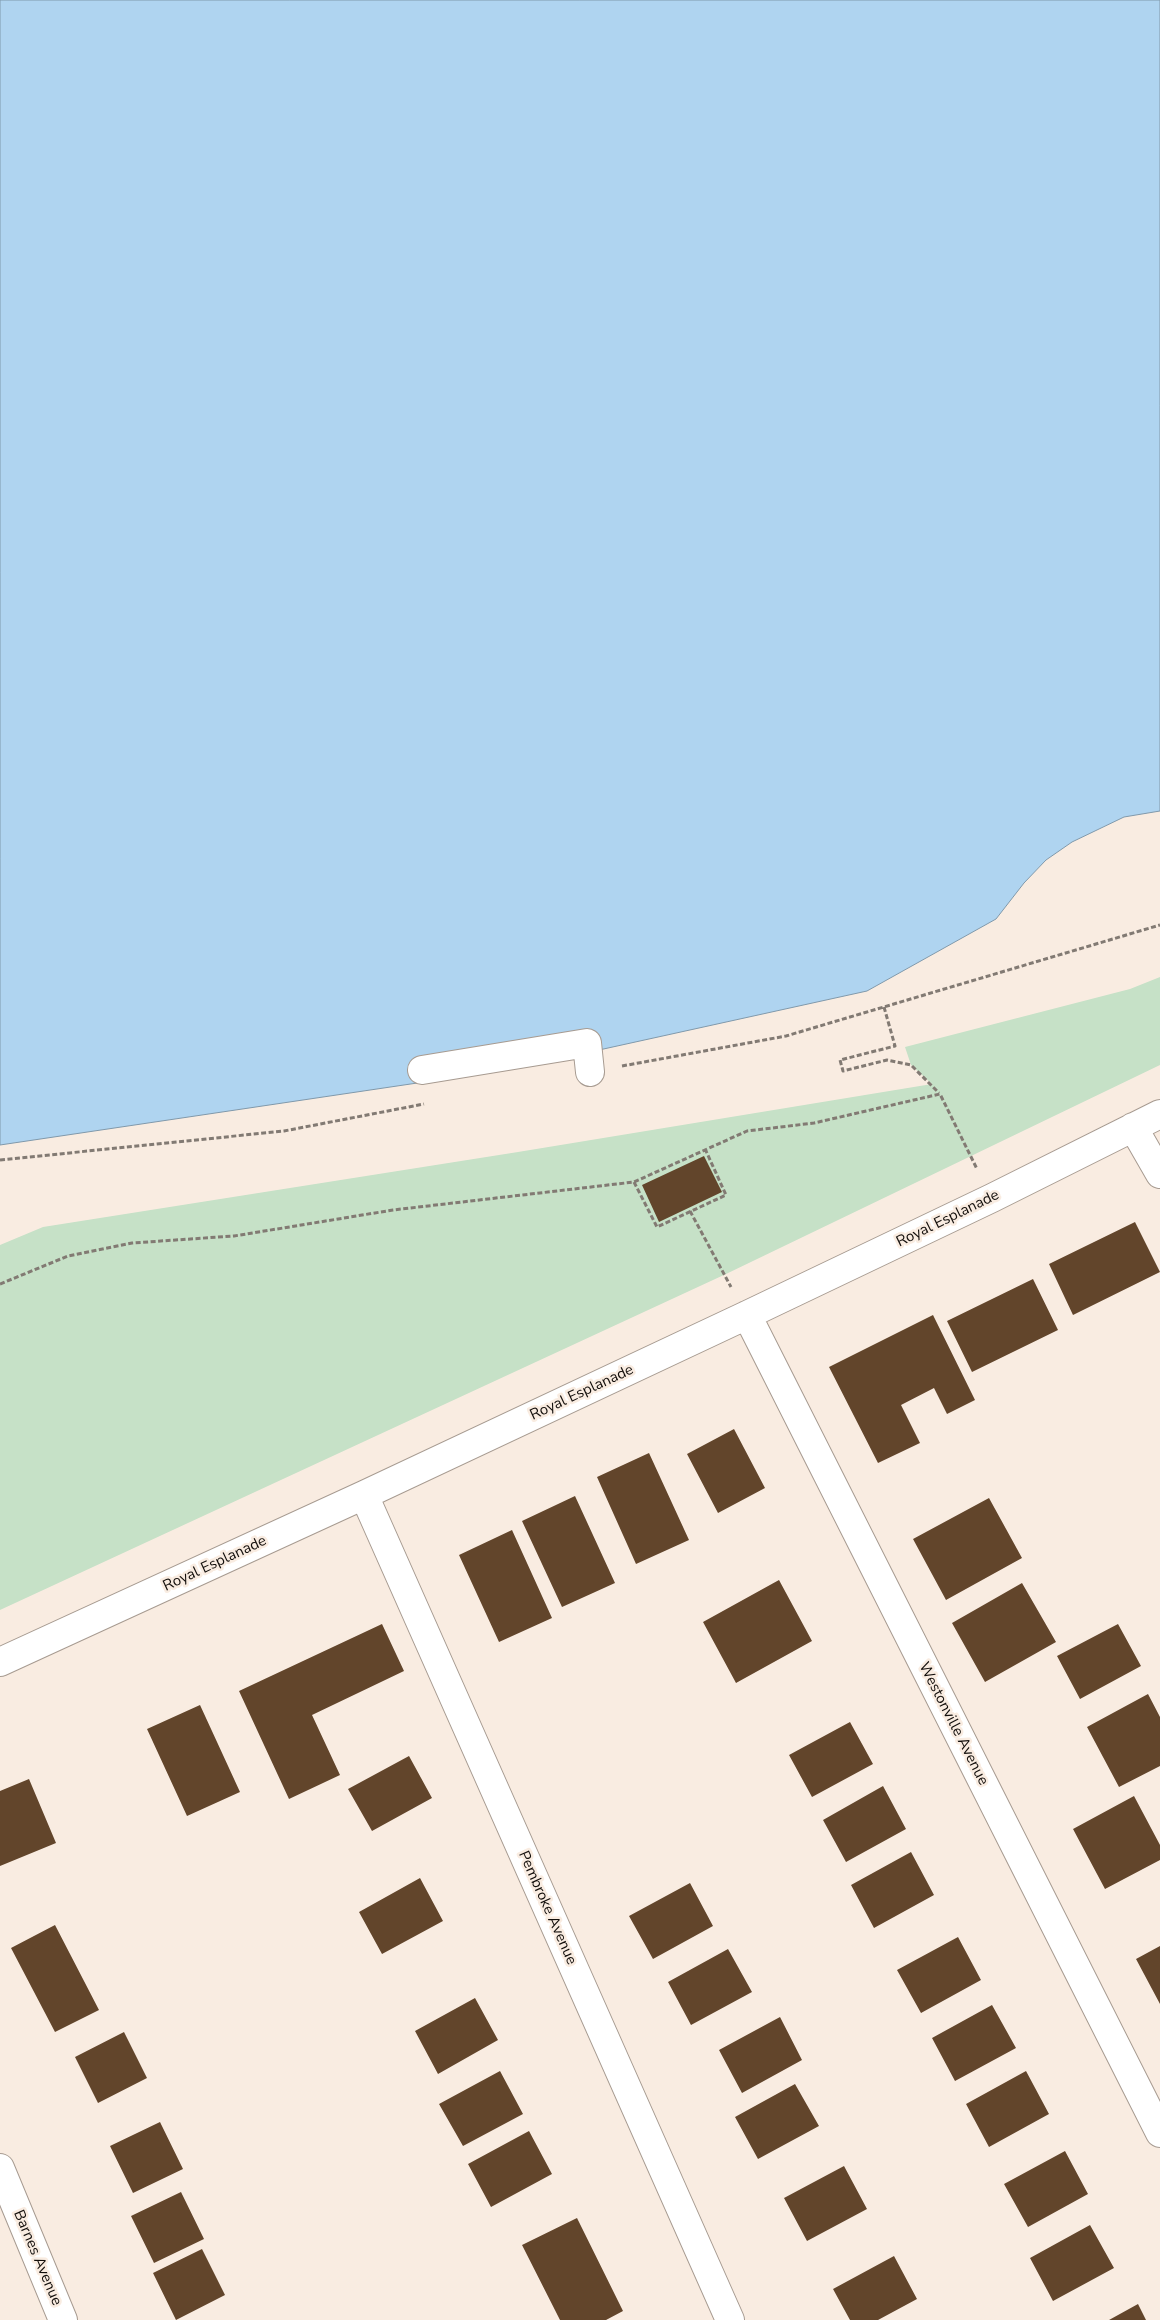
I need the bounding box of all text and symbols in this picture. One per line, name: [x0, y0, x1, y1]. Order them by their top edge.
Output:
street label: Royal Esplanade: [894, 1186, 1002, 1252]
street label: Royal Esplanade: [527, 1361, 637, 1425]
street label: Royal Esplanade: [160, 1532, 270, 1596]
street label: Westonville Avenue: [914, 1660, 992, 1788]
street label: Pembroke Avenue: [514, 1848, 580, 1968]
street label: Barnes Avenue: [9, 2208, 65, 2308]

